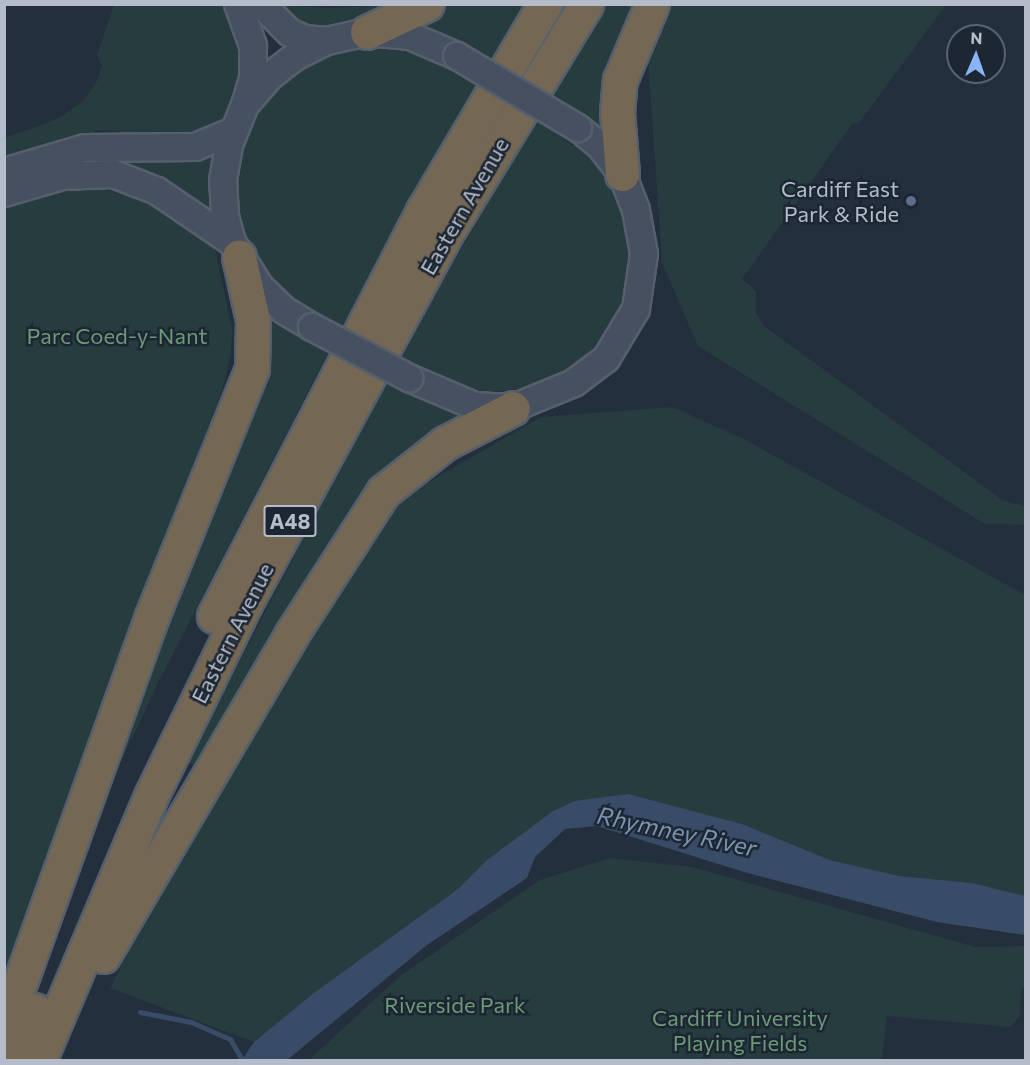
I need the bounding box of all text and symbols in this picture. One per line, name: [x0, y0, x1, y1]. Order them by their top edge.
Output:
north arrow: [946, 24, 1006, 84]
text: N: [970, 28, 983, 47]
street label: Eastern Avenue: [414, 133, 514, 279]
place label: Cardiff East Park & Ride: [781, 175, 899, 226]
marker: Cardiff East Park & Ride: [904, 194, 918, 208]
park label: Parc Coed-y-Nant: [26, 323, 208, 349]
road number: A48: [263, 503, 317, 539]
street label: Eastern Avenue: [185, 558, 279, 708]
water label: Rhymney River: [595, 800, 759, 862]
park label: Riverside Park: [384, 992, 526, 1018]
park label: Cardiff University Playing Fields: [652, 1004, 828, 1056]

